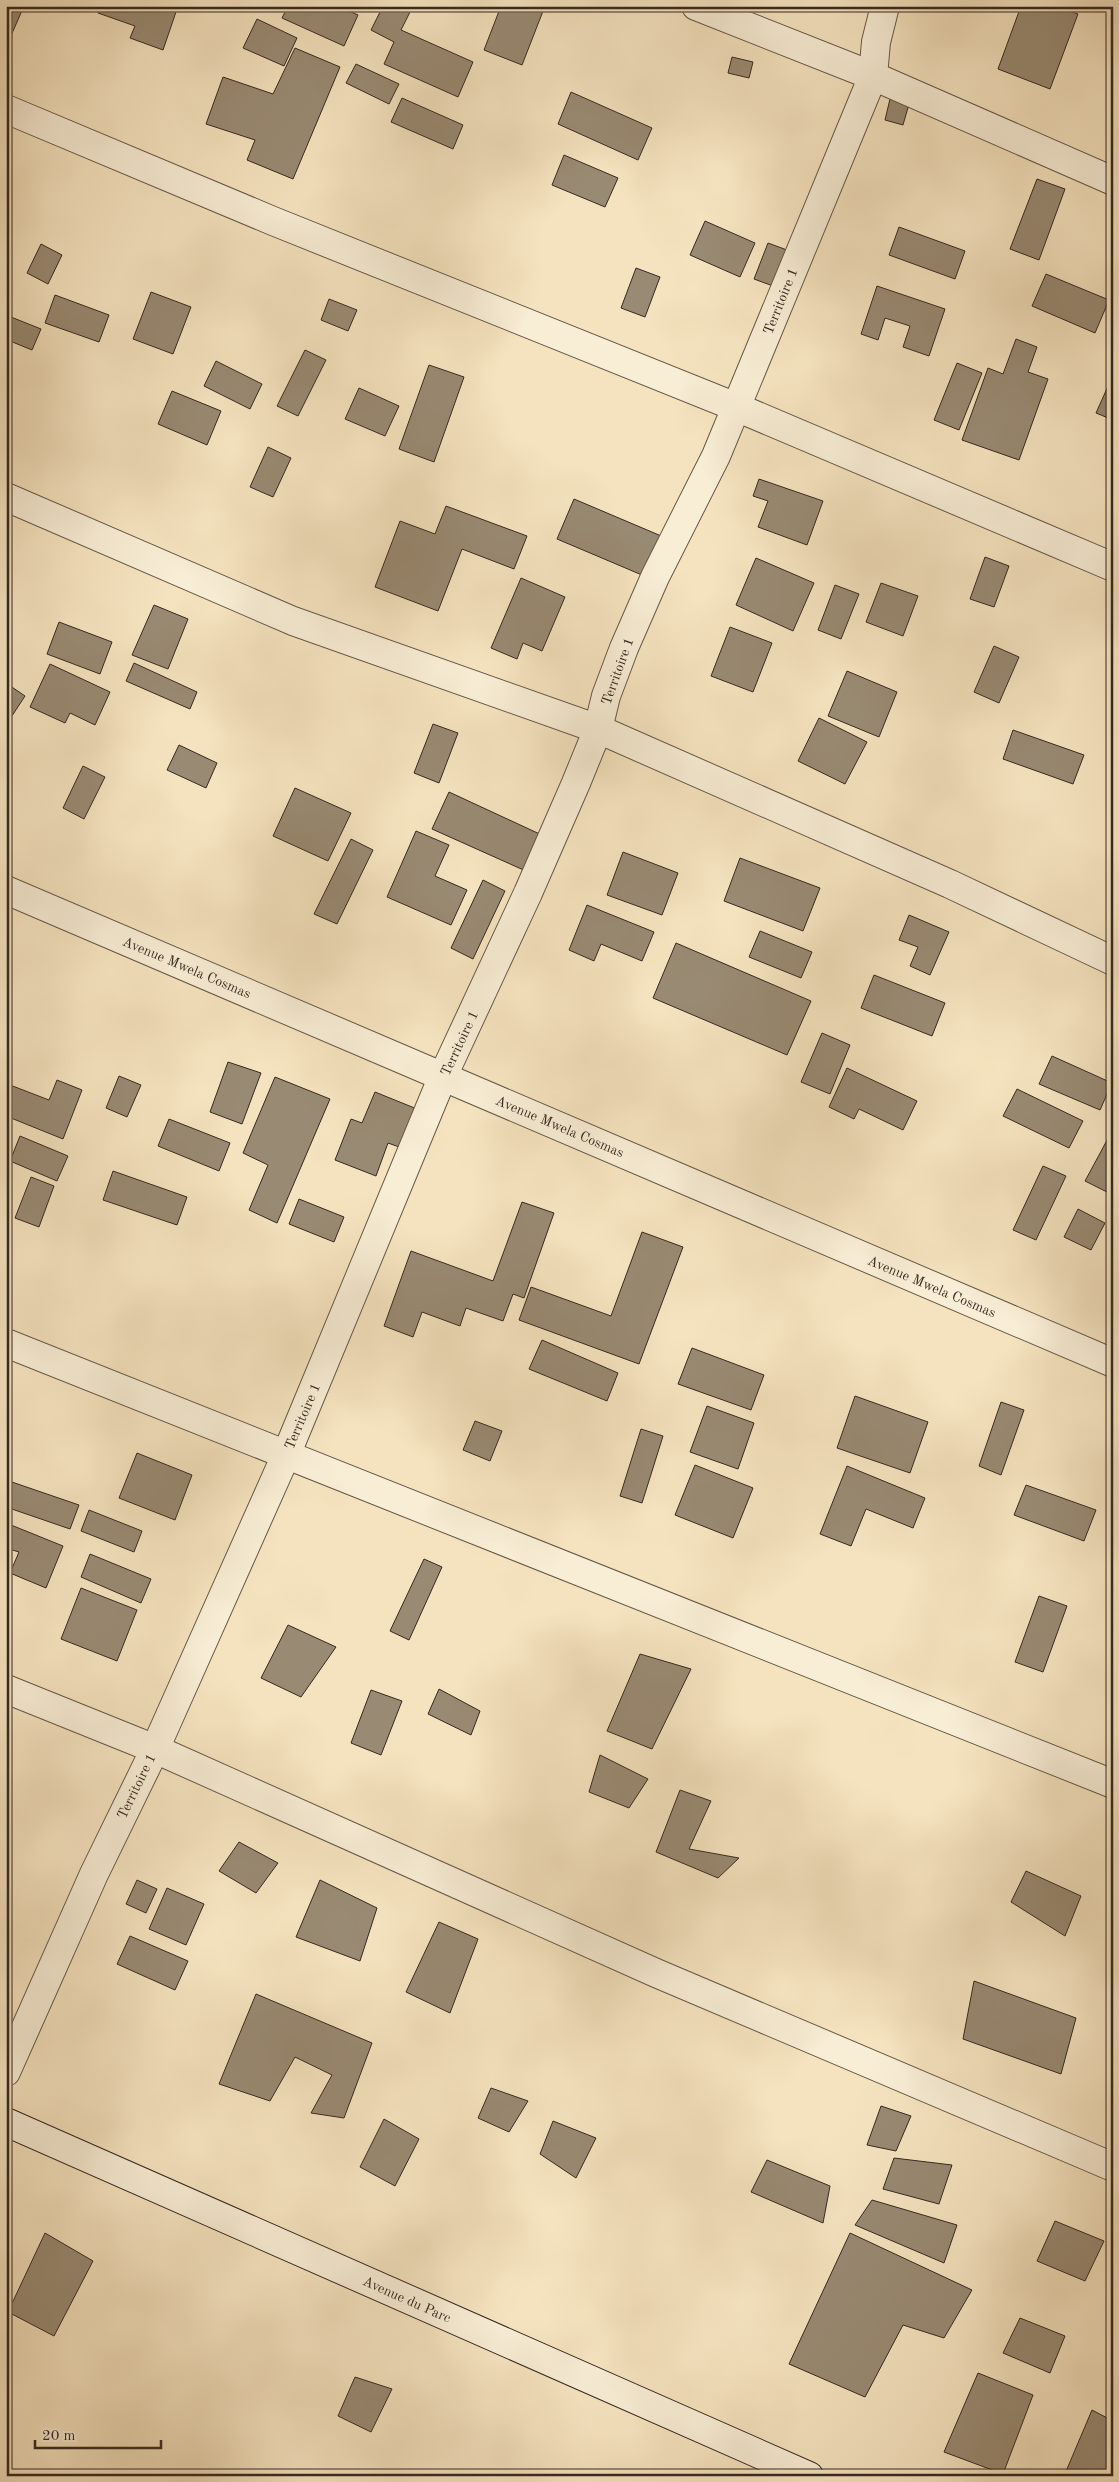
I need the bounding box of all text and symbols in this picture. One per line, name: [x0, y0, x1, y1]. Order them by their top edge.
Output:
street label: Territoire 1: [761, 266, 801, 337]
street label: Territoire 1: [599, 636, 637, 707]
street label: Avenue Mwela Cosmas: [120, 935, 253, 1001]
street label: Territoire 1: [439, 1008, 481, 1078]
street label: Avenue Mwela Cosmas: [493, 1094, 626, 1160]
street label: Avenue Mwela Cosmas: [865, 1254, 998, 1320]
street label: Territoire 1: [283, 1381, 323, 1452]
street label: Territoire 1: [115, 1752, 159, 1821]
street label: Avenue du Parc: [360, 2274, 453, 2326]
scale bar: [35, 2417, 161, 2449]
text: 20 m: [42, 2429, 76, 2444]

